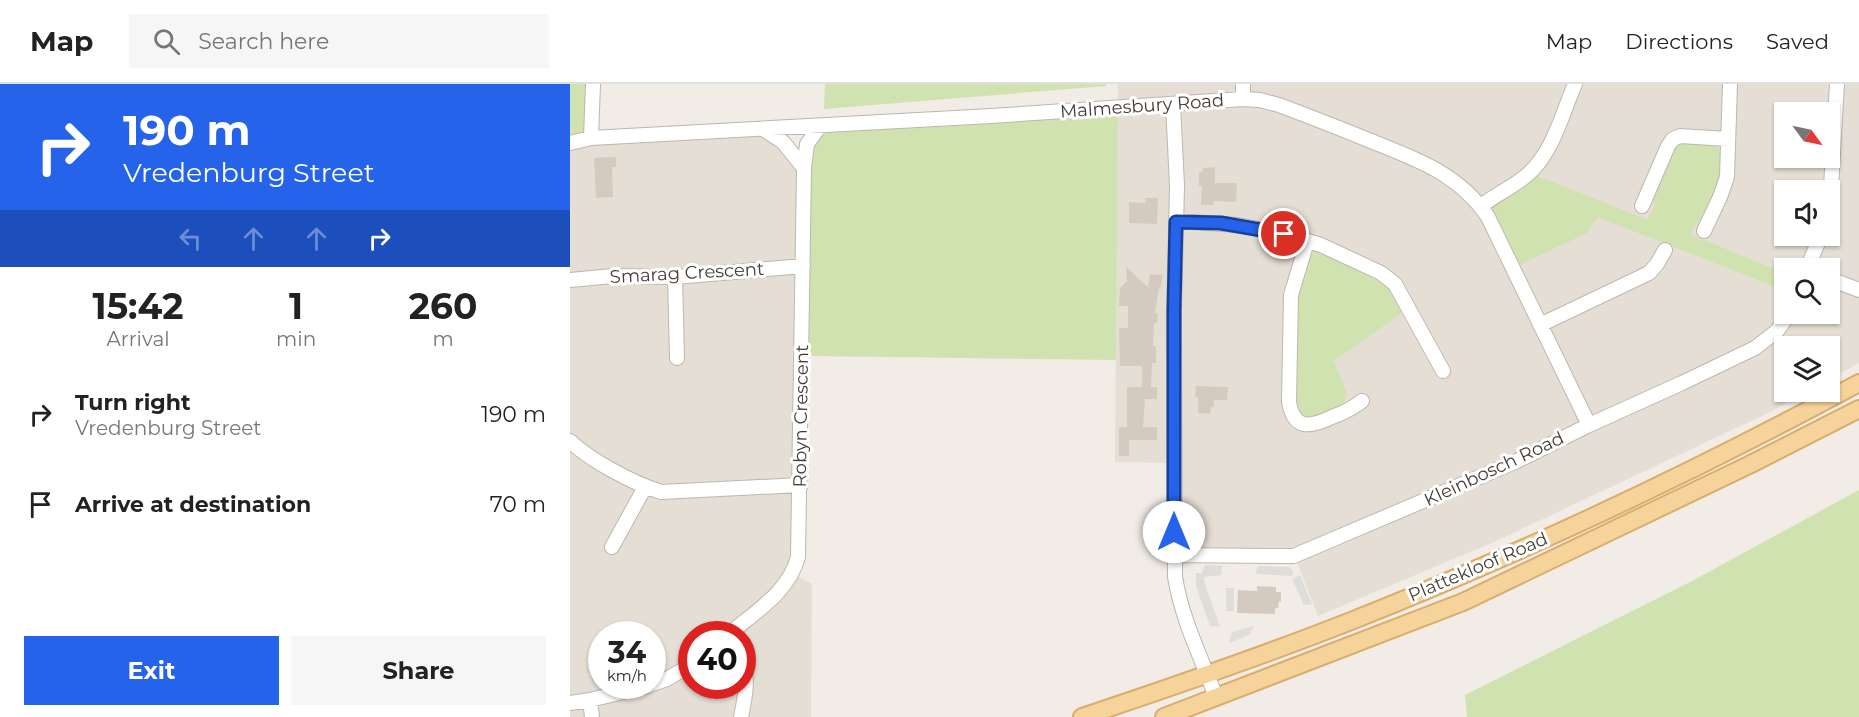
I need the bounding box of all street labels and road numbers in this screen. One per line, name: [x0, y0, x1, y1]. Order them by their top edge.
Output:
street label: Malmesbury Road: [1059, 89, 1225, 123]
street label: Smarag Crescent: [609, 258, 765, 288]
street label: Robyn Crescent: [789, 345, 813, 487]
street label: Kleinbosch Road: [1421, 427, 1567, 511]
street label: Plattekloof Road: [1405, 528, 1551, 606]

